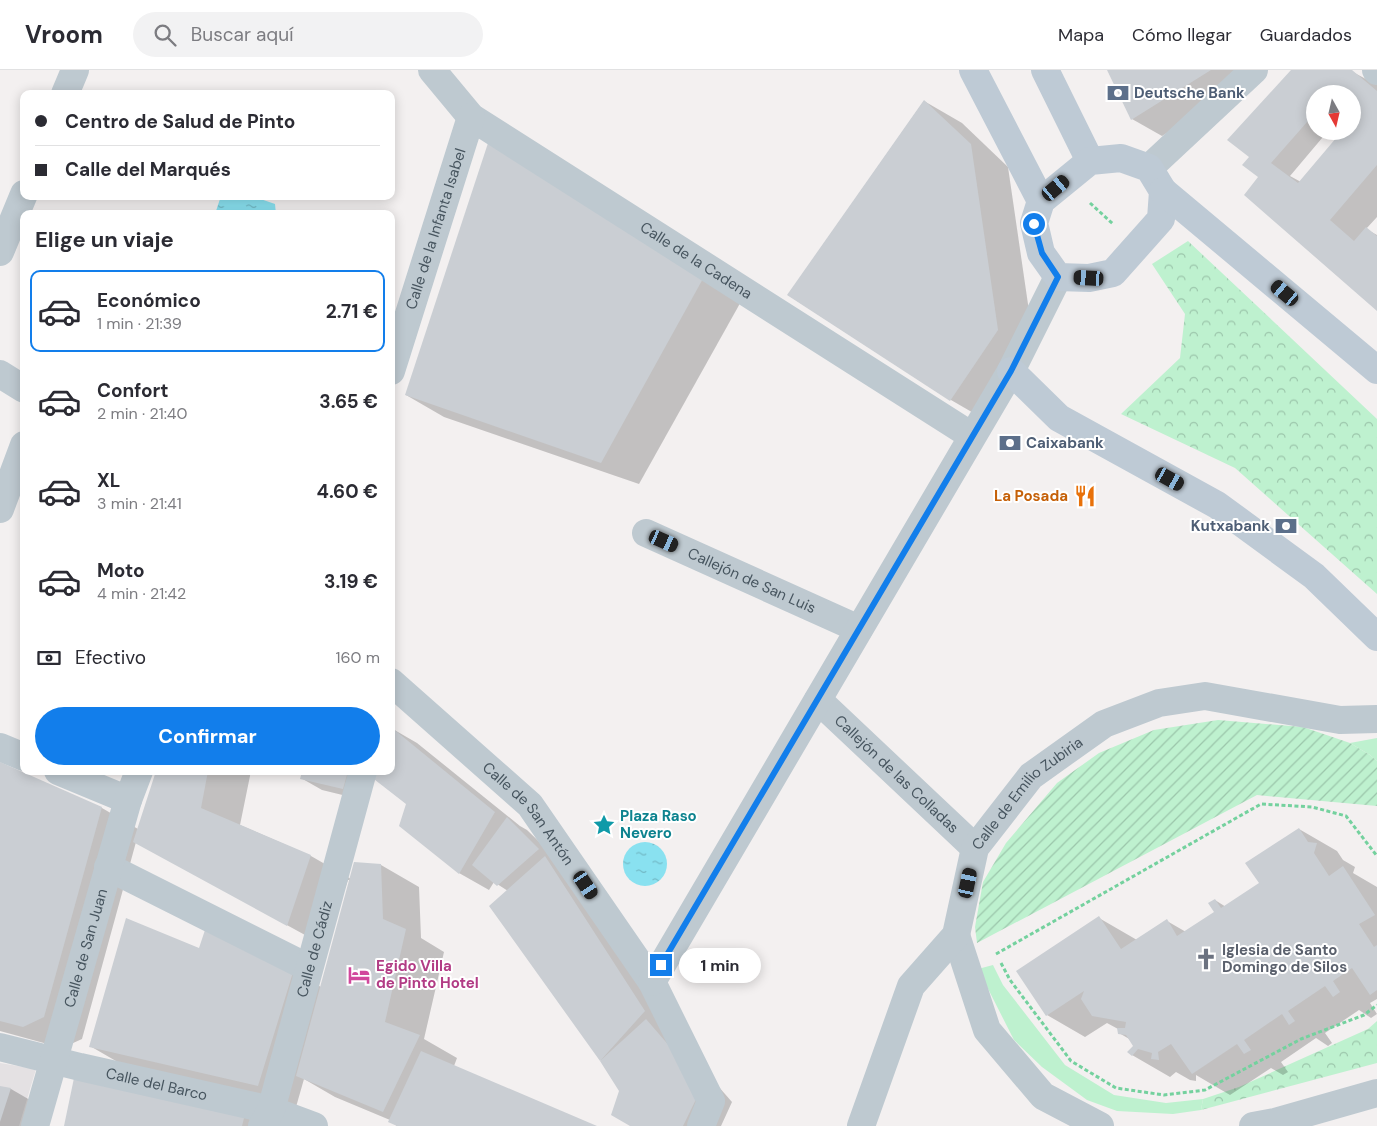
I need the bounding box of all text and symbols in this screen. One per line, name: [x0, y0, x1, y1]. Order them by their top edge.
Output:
search box: [133, 12, 483, 57]
text: Vroom: [25, 19, 103, 50]
icon: search: [151, 21, 179, 49]
text: Buscar aquí: [191, 22, 293, 47]
text: Mapa: [1058, 23, 1104, 47]
text: Cómo llegar: [1132, 23, 1232, 47]
text: Guardados: [1260, 23, 1352, 47]
bank icon: Deutsche Bank: [1105, 80, 1131, 106]
place label: Deutsche Bank: [1134, 83, 1245, 103]
north arrow: [1306, 85, 1361, 140]
map controls: [1306, 85, 1361, 140]
text: Centro de Salud de Pinto: [65, 109, 295, 134]
street label: Calle de la Infanta Isabel: [401, 146, 471, 312]
text: Calle del Marqués: [65, 157, 231, 182]
car: [1039, 173, 1072, 203]
route start: [1023, 213, 1045, 235]
street label: Calle de la Cadena: [636, 217, 756, 304]
text: Elige un viaje: [35, 225, 174, 254]
car: [1073, 270, 1104, 286]
car: [1268, 278, 1301, 308]
text: Económico: [97, 288, 201, 313]
icon: car: [37, 289, 82, 334]
text: 2.71 €: [326, 299, 378, 324]
text: 1 min · 21:39: [97, 313, 182, 334]
text: Confort: [97, 378, 169, 403]
icon: car: [37, 379, 82, 424]
text: 3.65 €: [319, 389, 378, 414]
text: 2 min · 21:40: [97, 403, 188, 424]
bank icon: Caixabank: [997, 430, 1023, 456]
place label: Caixabank: [1026, 433, 1104, 453]
car: [1153, 465, 1186, 493]
text: XL: [97, 468, 120, 493]
icon: car: [37, 469, 82, 514]
text: 4.60 €: [317, 479, 378, 504]
restaurant icon: La Posada: [1072, 483, 1098, 509]
place label: La Posada: [994, 486, 1068, 506]
text: 3 min · 21:41: [97, 493, 182, 514]
bank icon: Kutxabank: [1273, 513, 1299, 539]
place label: Kutxabank: [1191, 516, 1270, 536]
car: [647, 528, 680, 554]
street label: Callejón de San Luis: [685, 543, 819, 618]
text: Moto: [97, 558, 145, 583]
icon: car: [37, 559, 82, 604]
text: 3.19 €: [324, 569, 378, 594]
text: 4 min · 21:42: [97, 583, 186, 604]
icon: cash: [35, 644, 63, 672]
text: Efectivo: [75, 645, 146, 670]
text: 160 m: [336, 647, 380, 668]
button: Confirmar: [35, 707, 380, 765]
street label: Callejón de las Colladas: [830, 711, 963, 838]
street label: Calle de Emilio Zubiria: [967, 732, 1087, 854]
street label: Calle de San Antón: [478, 758, 579, 869]
place label: Plaza Raso Nevero: [620, 806, 697, 843]
place icon: Plaza Raso Nevero: [591, 812, 617, 838]
car: [957, 867, 978, 899]
car: [571, 868, 600, 902]
street label: Calle de San Juan: [59, 886, 112, 1010]
street label: Calle de Cádiz: [292, 899, 337, 1000]
place label: Iglesia de Santo Domingo de Silos: [1222, 940, 1347, 977]
church icon: Iglesia de Santo Domingo de Silos: [1193, 946, 1219, 972]
callout: 1 min: [678, 948, 761, 982]
route end: [650, 954, 672, 976]
text: 1 min: [701, 955, 739, 976]
place label: Egido Villa de Pinto Hotel: [376, 956, 479, 993]
hotel icon: Egido Villa de Pinto Hotel: [346, 962, 372, 988]
street label: Calle del Barco: [104, 1063, 209, 1105]

